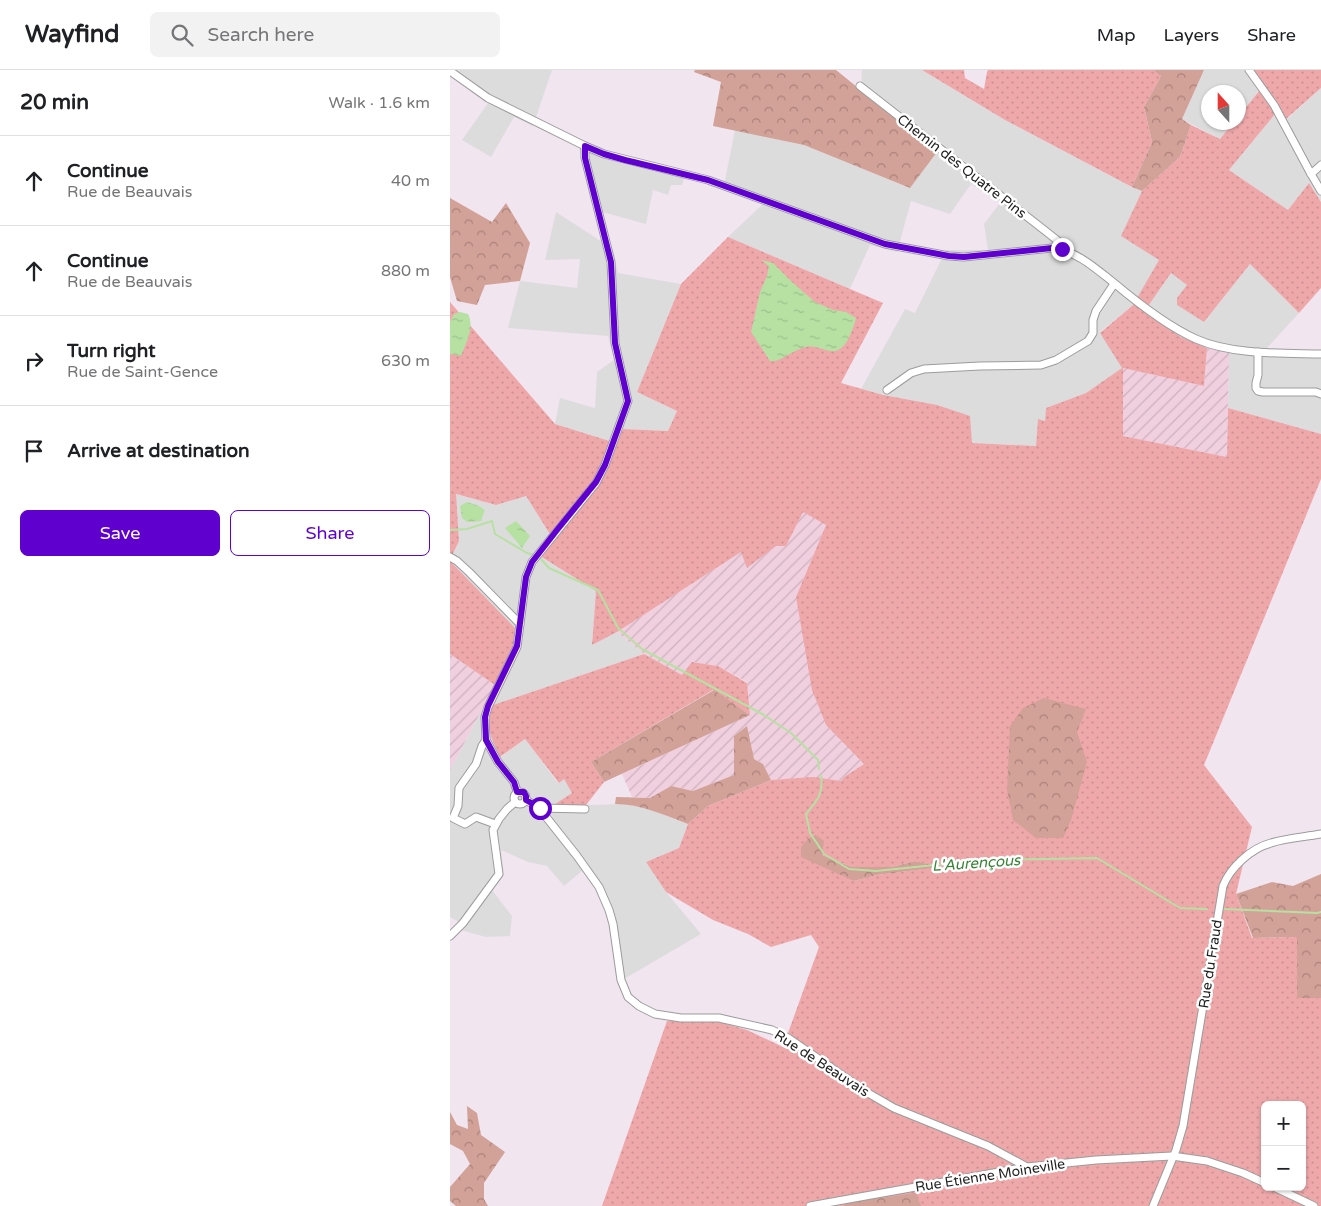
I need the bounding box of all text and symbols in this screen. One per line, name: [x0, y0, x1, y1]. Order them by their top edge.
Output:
search box: [150, 12, 500, 57]
text: Wayfind: [25, 20, 120, 49]
icon: search: [168, 21, 196, 49]
text: Search here: [208, 24, 314, 46]
text: Map: [1097, 24, 1136, 46]
text: Layers: [1164, 24, 1219, 46]
text: Share: [1247, 24, 1296, 46]
north arrow: [1201, 85, 1246, 130]
text: 20 min: [20, 90, 89, 115]
text: Walk · 1.6 km: [328, 93, 430, 113]
street label: Chemin des Quatre Pins: [894, 111, 1030, 222]
text: Continue: [67, 160, 149, 182]
icon: ahead: [20, 167, 48, 195]
text: 40 m: [391, 171, 430, 191]
text: Rue de Beauvais: [67, 182, 192, 202]
route end: [1051, 238, 1074, 261]
text: Continue: [67, 250, 149, 272]
icon: ahead: [20, 257, 48, 285]
text: 880 m: [381, 261, 430, 281]
text: Rue de Beauvais: [67, 272, 192, 292]
text: Turn right: [67, 340, 155, 362]
icon: right: [20, 347, 48, 375]
text: 630 m: [381, 351, 430, 371]
text: Rue de Saint-Gence: [67, 362, 218, 382]
icon: arrive: [20, 437, 48, 465]
text: Arrive at destination: [67, 440, 250, 462]
button: Save: [20, 510, 220, 556]
button: Share: [230, 510, 430, 556]
route start: [529, 797, 552, 820]
water label: L'Aurençous: [931, 851, 1023, 875]
street label: Rue du Fraud: [1195, 918, 1226, 1010]
street label: Rue de Beauvais: [771, 1026, 873, 1101]
map controls: [1261, 1101, 1306, 1191]
button: +: [1261, 1101, 1306, 1146]
button: −: [1261, 1146, 1306, 1191]
street label: Rue Étienne Moineville: [914, 1155, 1066, 1196]

